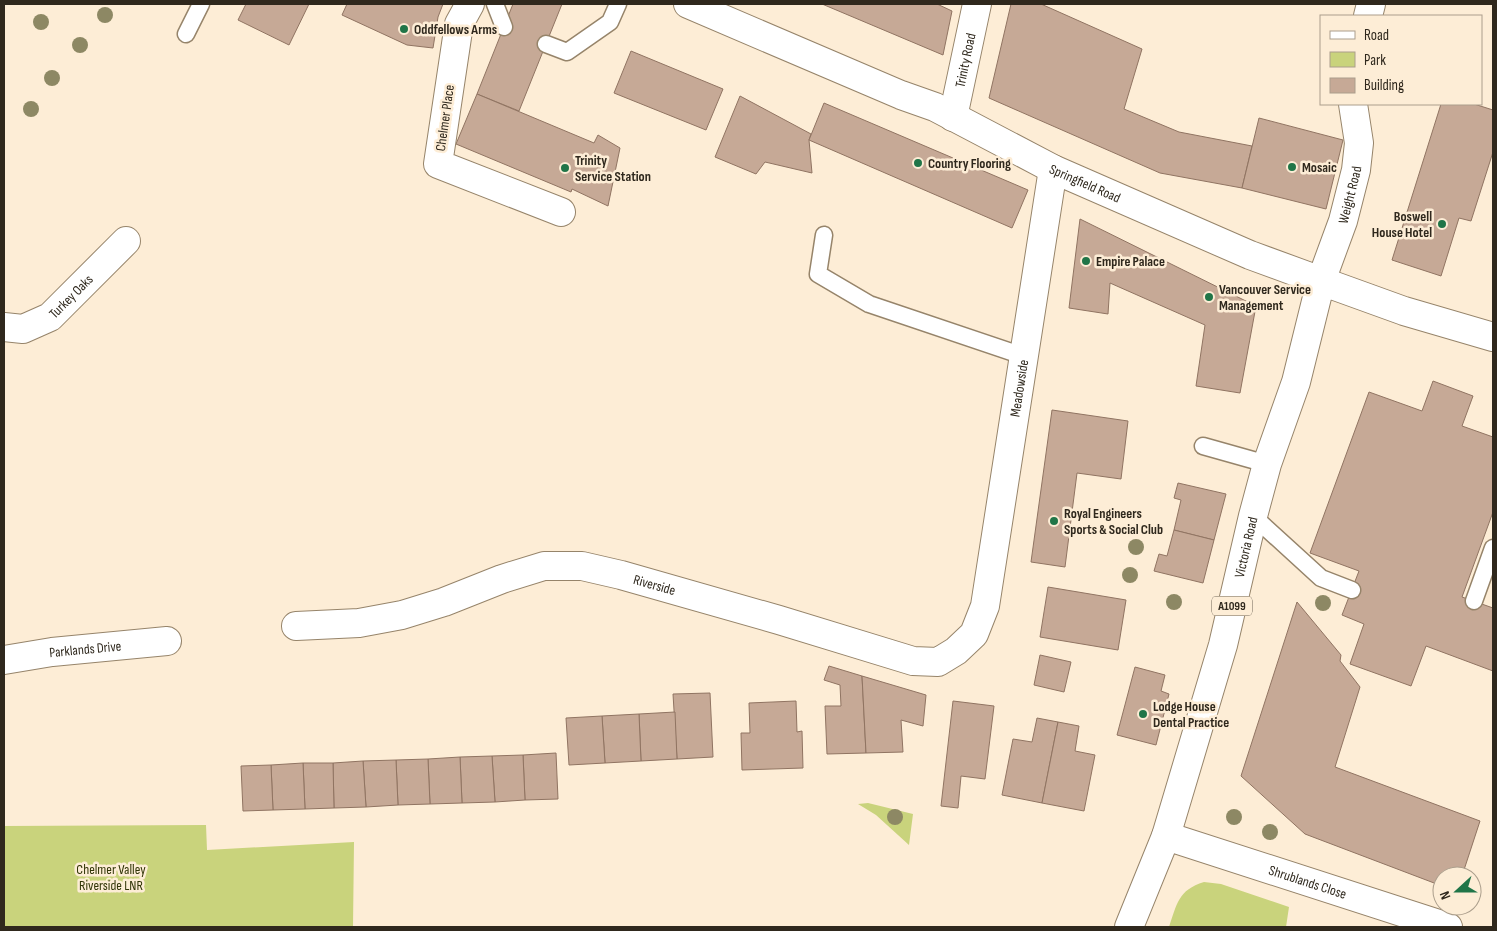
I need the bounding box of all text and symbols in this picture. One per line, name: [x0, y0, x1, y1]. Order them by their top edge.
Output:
legend: [1320, 15, 1482, 105]
place label: Oddfellows Arms: [414, 21, 497, 38]
marker: Oddfellows Arms: [398, 23, 410, 35]
text: Road: [1364, 26, 1389, 45]
street label: Trinity Road: [951, 31, 979, 89]
text: Park: [1364, 51, 1386, 70]
text: Building: [1364, 76, 1404, 95]
street label: Chelmer Place: [432, 84, 458, 152]
place label: Trinity Service Station: [575, 152, 651, 185]
place label: Country Flooring: [928, 155, 1011, 172]
marker: Country Flooring: [912, 157, 924, 169]
place label: Mosaic: [1302, 159, 1337, 176]
street label: Springfield Road: [1047, 160, 1123, 206]
marker: Mosaic: [1286, 161, 1298, 173]
marker: Trinity Service Station: [559, 162, 571, 174]
street label: Weight Road: [1334, 165, 1365, 225]
place label: Boswell House Hotel: [1372, 208, 1432, 241]
marker: Boswell House Hotel: [1436, 218, 1448, 230]
place label: Empire Palace: [1096, 253, 1165, 270]
marker: Empire Palace: [1080, 255, 1092, 267]
street label: Turkey Oaks: [45, 271, 96, 322]
place label: Vancouver Service Management: [1219, 281, 1311, 314]
marker: Vancouver Service Management: [1203, 291, 1215, 303]
street label: Meadowside: [1006, 358, 1032, 418]
place label: Royal Engineers Sports & Social Club: [1064, 505, 1163, 538]
marker: Royal Engineers Sports & Social Club: [1048, 515, 1060, 527]
street label: Victoria Road: [1230, 515, 1261, 579]
street label: Riverside: [632, 570, 677, 599]
road number: A1099: [1212, 596, 1252, 616]
street label: Parklands Drive: [48, 637, 122, 661]
place label: Lodge House Dental Practice: [1153, 698, 1229, 731]
marker: Lodge House Dental Practice: [1137, 708, 1149, 720]
park label: Chelmer Valley Riverside LNR: [76, 861, 146, 894]
street label: Shrublands Close: [1267, 861, 1349, 902]
north arrow: [1432, 866, 1482, 916]
text: N: [1436, 889, 1455, 902]

